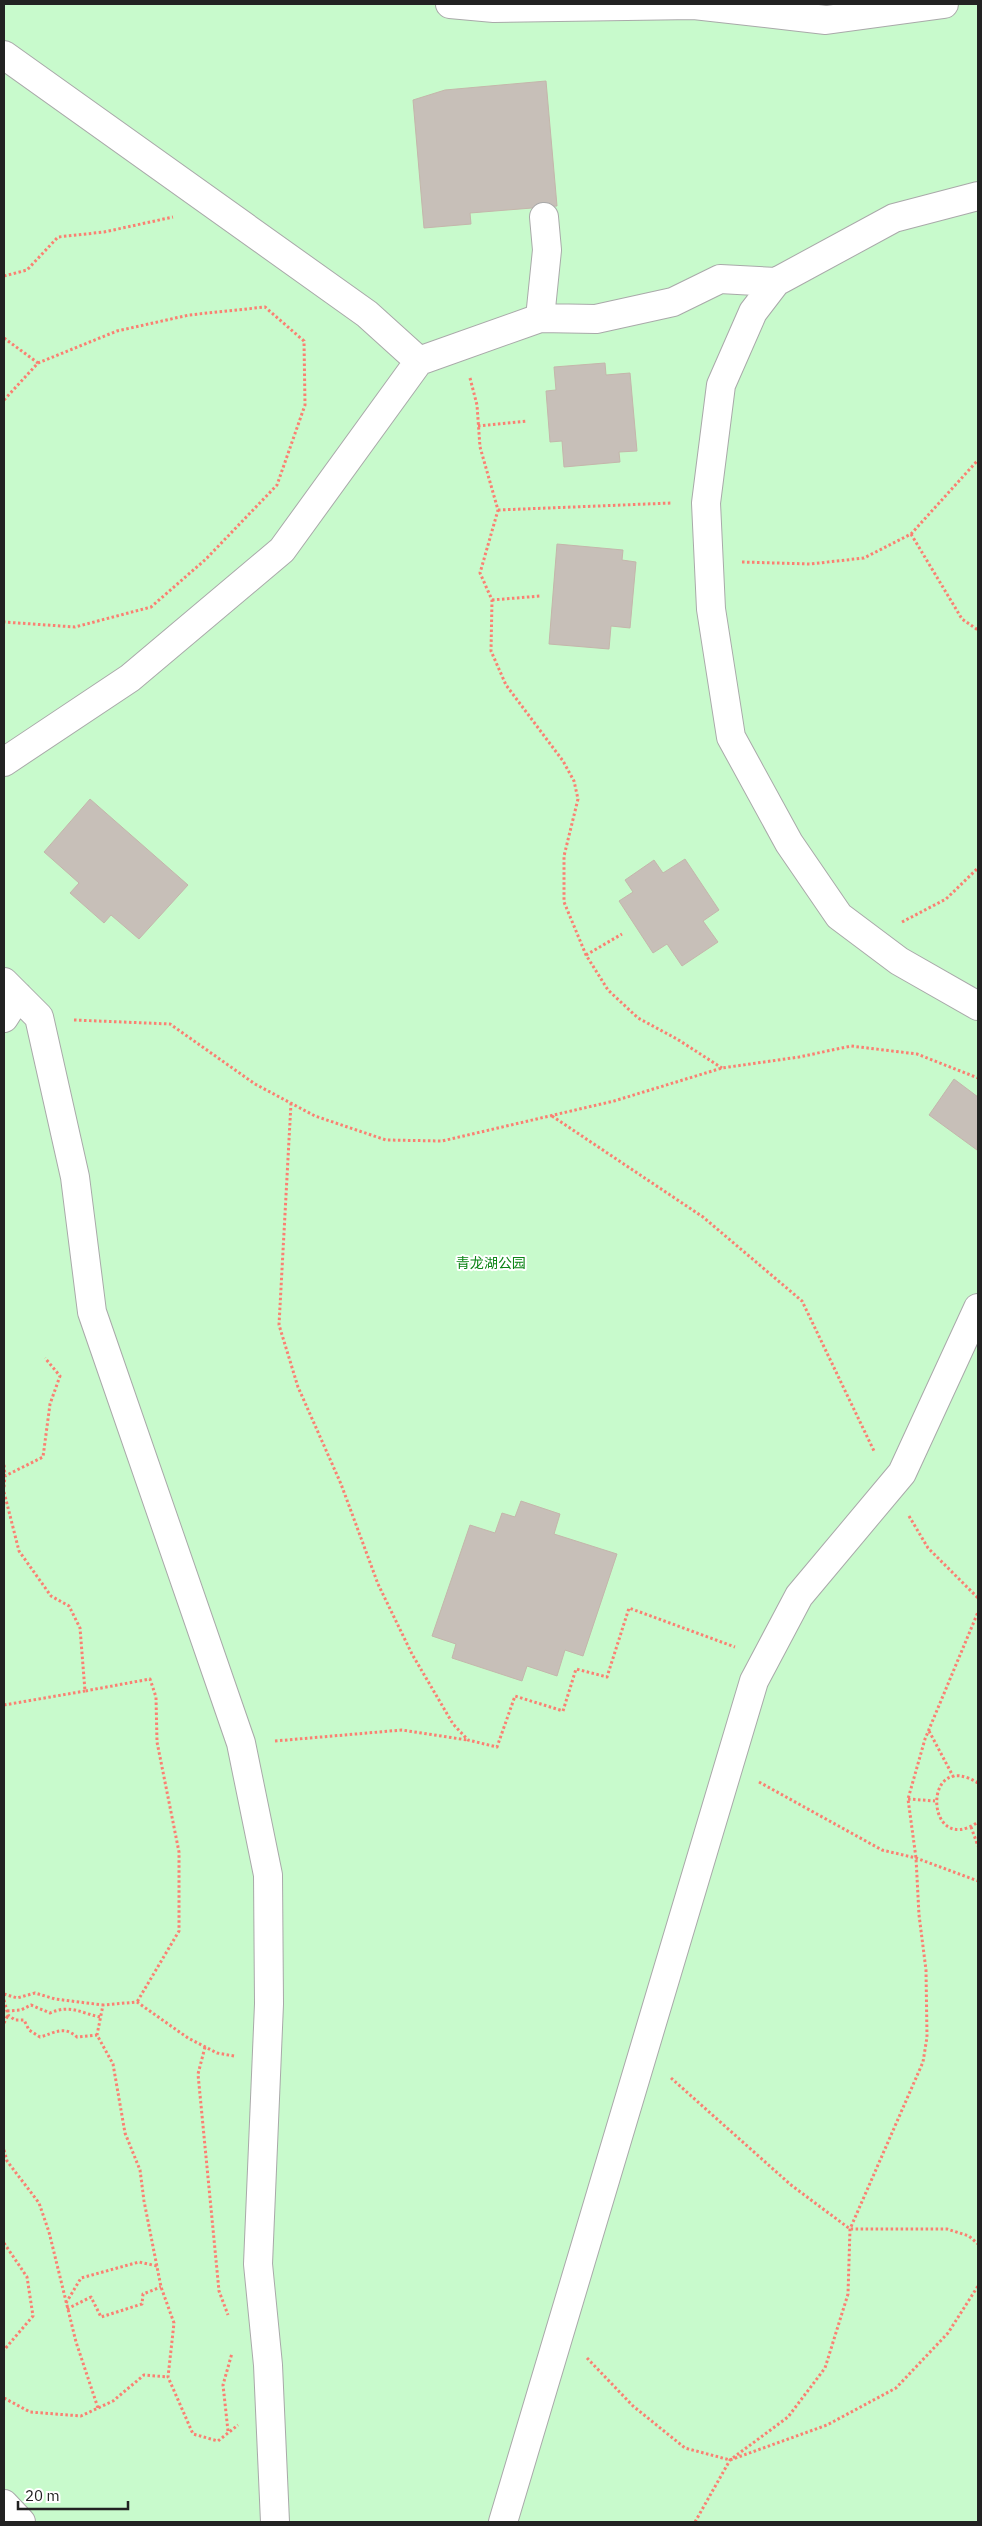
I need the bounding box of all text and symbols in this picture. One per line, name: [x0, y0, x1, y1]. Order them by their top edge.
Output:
park label: 青龙湖公园: [456, 1254, 526, 1272]
scale bar: [18, 2478, 128, 2510]
text: 20 m: [25, 2486, 60, 2505]

